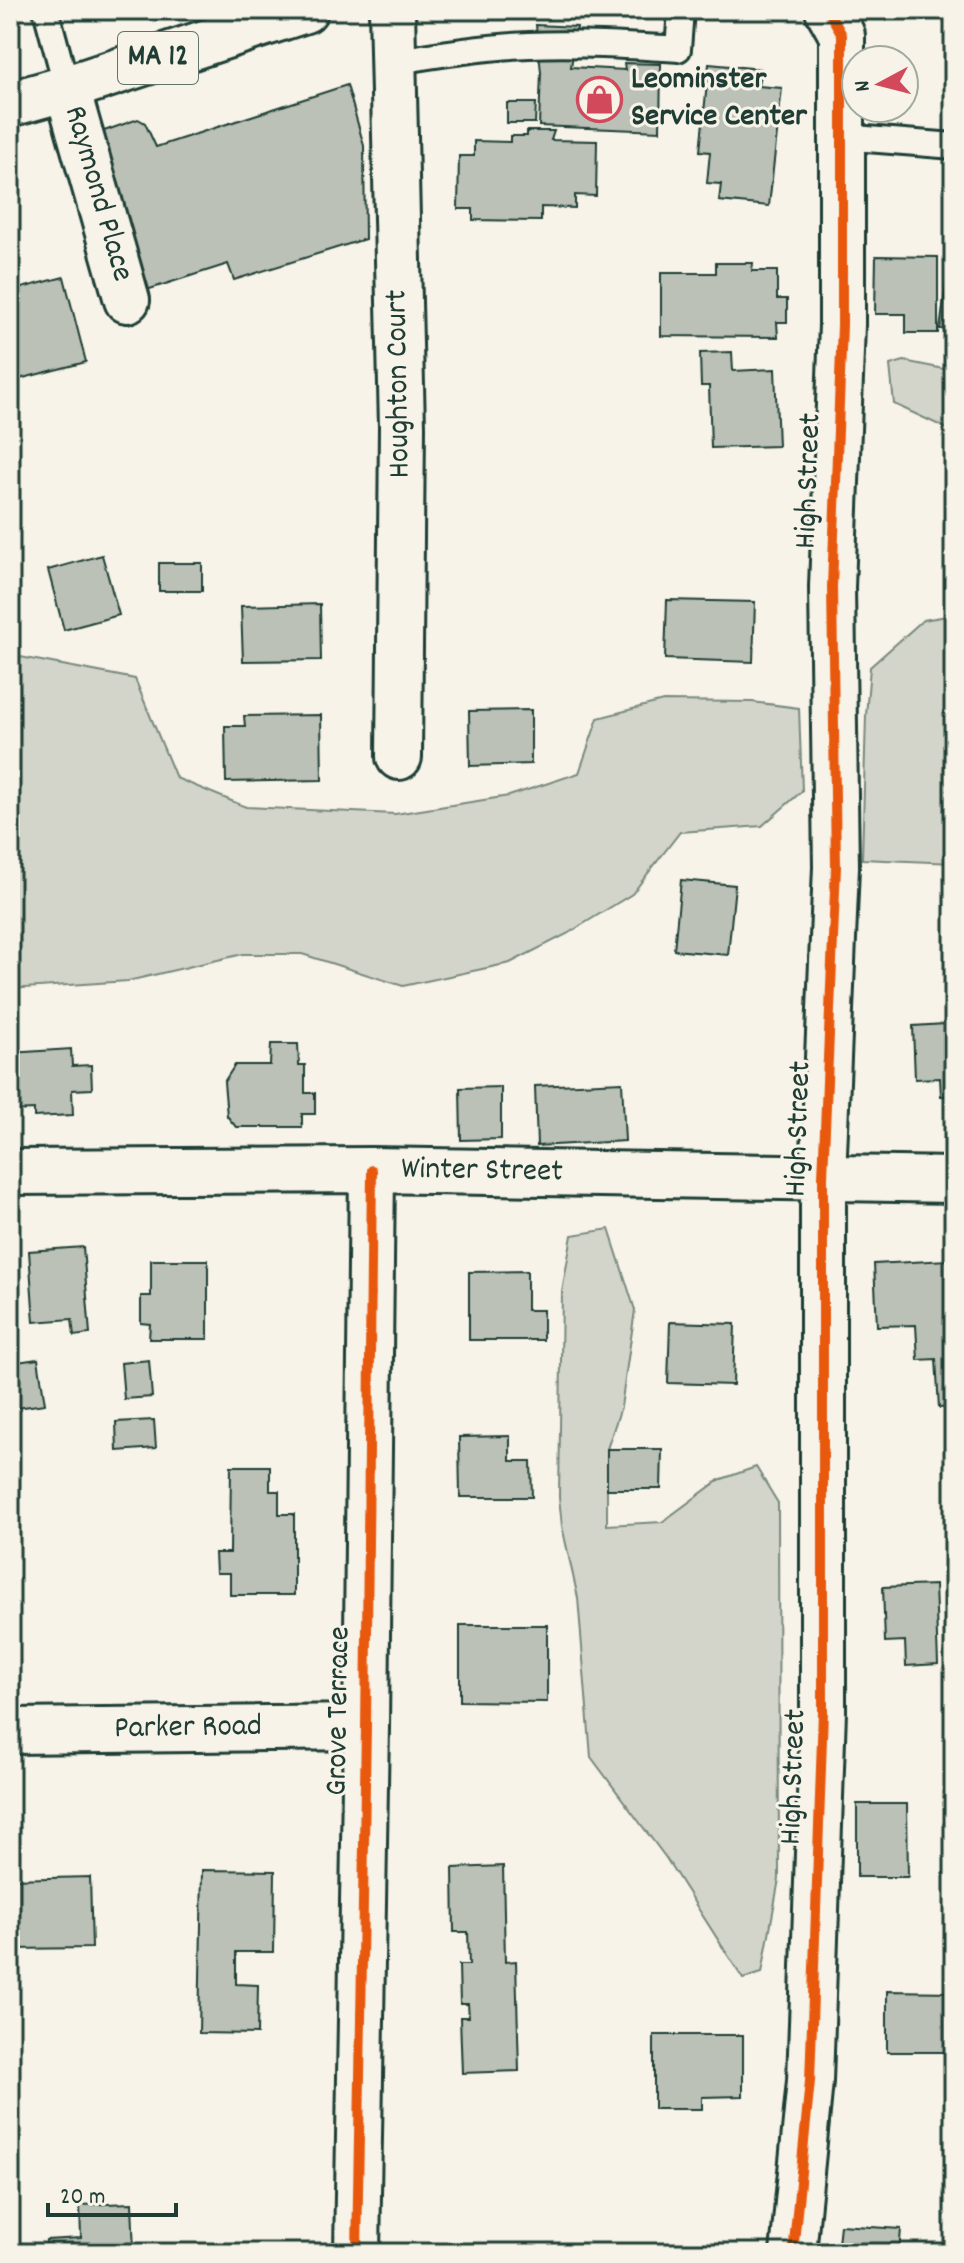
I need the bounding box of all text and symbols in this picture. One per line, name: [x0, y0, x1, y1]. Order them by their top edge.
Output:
road number: MA 12: [118, 32, 198, 84]
north arrow: [840, 44, 920, 124]
place label: Leominster Service Center: [631, 58, 808, 141]
shop icon: Leominster Service Center: [576, 75, 624, 123]
text: N: [848, 79, 880, 93]
street label: Raymond Place: [50, 101, 144, 287]
street label: Houghton Court: [375, 289, 425, 479]
street label: High Street: [785, 412, 835, 550]
street label: High Street: [775, 1060, 825, 1198]
street label: Winter Street: [401, 1148, 564, 1196]
street label: Grove Terrace: [316, 1626, 364, 1796]
street label: Parker Road: [114, 1705, 262, 1753]
street label: High Street: [770, 1708, 820, 1846]
scale bar: [48, 2167, 176, 2217]
text: 20 m: [60, 2181, 106, 2215]

